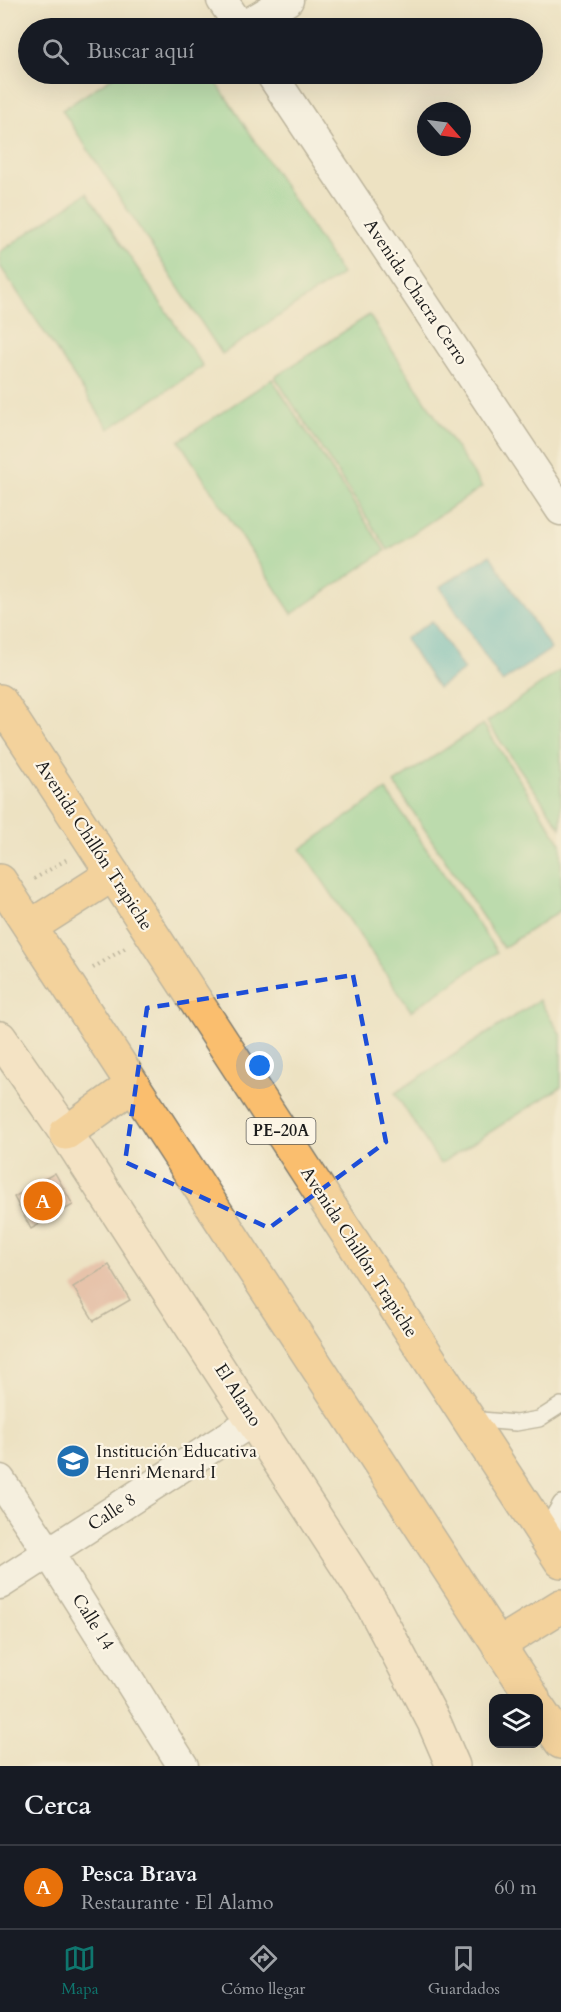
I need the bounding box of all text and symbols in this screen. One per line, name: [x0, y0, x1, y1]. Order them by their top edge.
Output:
search box: [18, 18, 543, 84]
icon: search: [39, 35, 72, 68]
text: Buscar aquí: [87, 36, 194, 66]
north arrow: [417, 102, 471, 156]
street label: Avenida Chacra Cerro: [358, 214, 474, 370]
street label: Avenida Chillón Trapiche: [29, 755, 159, 935]
your location: [245, 1051, 274, 1080]
road number: PE-20A: [246, 1118, 316, 1144]
street label: Avenida Chillón Trapiche: [294, 1162, 424, 1342]
pin: A: [24, 1178, 63, 1224]
street label: El Alamo: [208, 1359, 268, 1432]
place label: Institución Educativa Henri Menard I: [96, 1439, 257, 1485]
school or university icon: Institución Educativa Henri Menard I: [55, 1443, 91, 1479]
street label: Calle 8: [83, 1487, 141, 1537]
street label: Calle 14: [66, 1589, 120, 1655]
map controls: [489, 1694, 543, 1748]
button: layers: [489, 1694, 543, 1748]
text: Cerca: [24, 1788, 91, 1823]
text: Pesca Brava: [81, 1859, 197, 1889]
text: A: [36, 1874, 51, 1901]
text: 60 m: [494, 1874, 537, 1901]
text: Restaurante · El Alamo: [81, 1889, 274, 1916]
tab: Mapa: [61, 1942, 99, 2000]
tab: Cómo llegar: [221, 1942, 305, 2000]
tab: Guardados: [428, 1942, 500, 2000]

